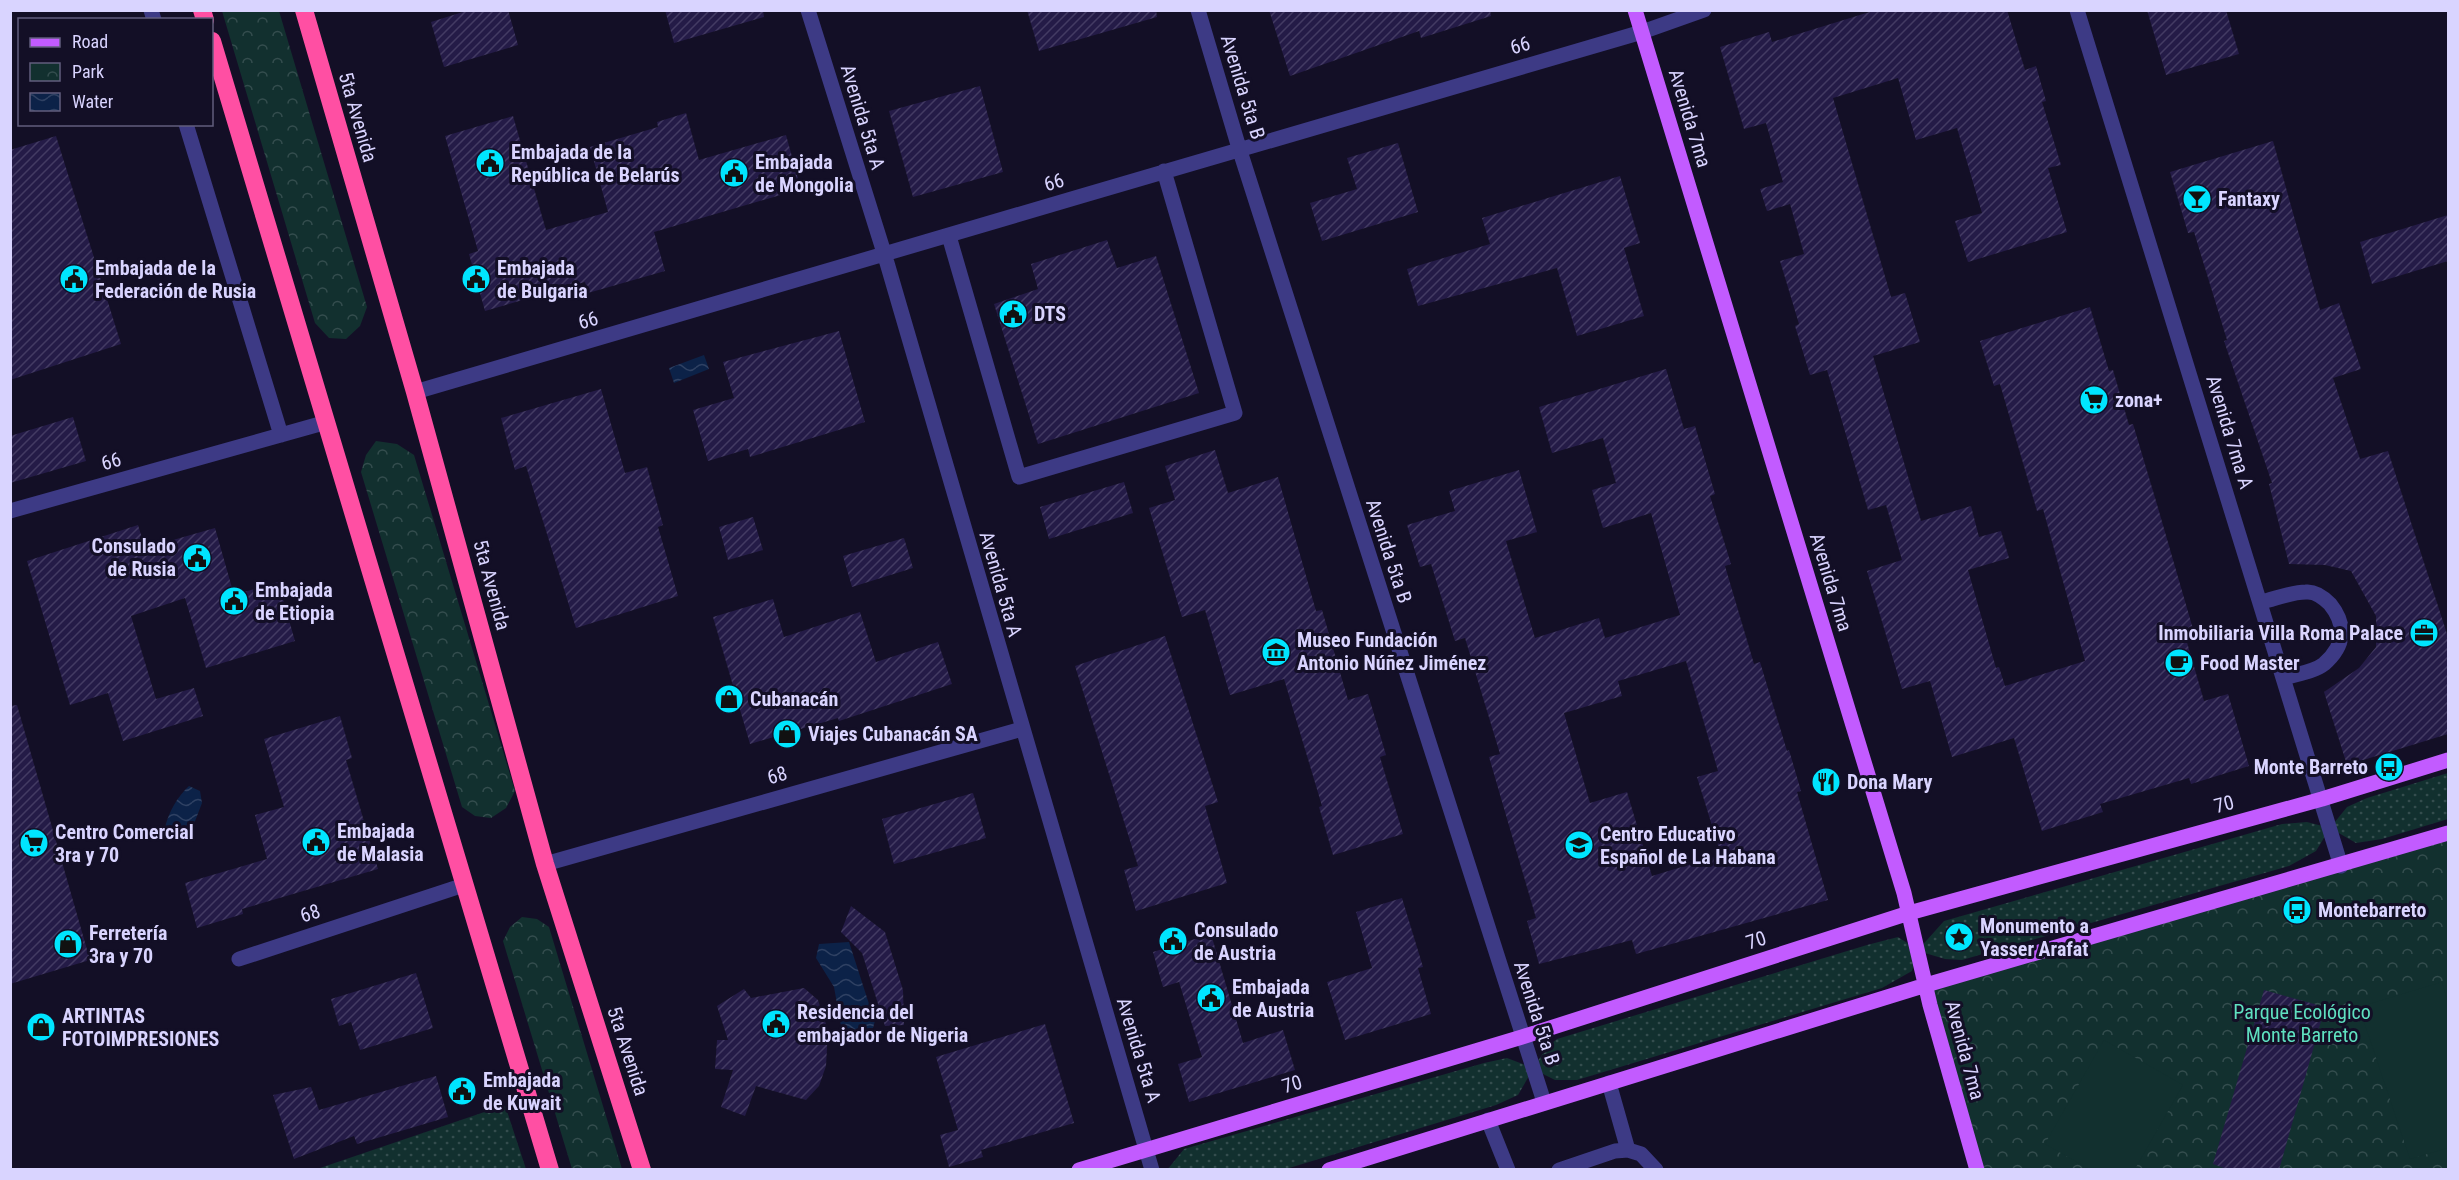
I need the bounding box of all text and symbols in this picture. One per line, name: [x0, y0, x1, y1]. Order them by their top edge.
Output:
legend: [18, 18, 213, 126]
text: Road: [72, 31, 108, 52]
street label: 66: [1507, 31, 1533, 59]
street label: Avenida 5ta B: [1216, 32, 1270, 142]
text: Park: [72, 61, 104, 82]
street label: Avenida 5ta A: [836, 62, 891, 173]
street label: Avenida 7ma: [1664, 66, 1716, 170]
street label: 5ta Avenida: [334, 69, 382, 165]
text: Water: [72, 91, 114, 112]
place label: Embajada de la República de Belarús: [511, 140, 679, 187]
public building icon: Embajada de la República de Belarús: [474, 147, 506, 179]
place label: Embajada de Mongolia: [755, 150, 854, 197]
public building icon: Embajada de Mongolia: [718, 157, 750, 189]
street label: 66: [1041, 168, 1067, 196]
bar icon: Fantaxy: [2181, 183, 2213, 215]
place label: Fantaxy: [2218, 187, 2280, 211]
place label: Embajada de la Federación de Rusia: [95, 256, 256, 303]
place label: Embajada de Bulgaria: [497, 256, 588, 303]
public building icon: Embajada de la Federación de Rusia: [58, 263, 90, 295]
public building icon: Embajada de Bulgaria: [460, 263, 492, 295]
public building icon: DTS: [997, 298, 1029, 330]
place label: DTS: [1034, 302, 1066, 326]
street label: 66: [575, 306, 601, 334]
street label: Avenida 7ma A: [2201, 372, 2259, 492]
supermarket icon: zona+: [2078, 384, 2110, 416]
place label: zona+: [2115, 388, 2163, 412]
street label: 66: [98, 447, 124, 475]
street label: Avenida 5ta B: [1361, 496, 1417, 606]
street label: Avenida 5ta A: [974, 528, 1028, 640]
street label: Avenida 7ma: [1805, 530, 1857, 634]
place label: Consulado de Rusia: [92, 534, 176, 581]
street label: 5ta Avenida: [468, 537, 516, 633]
public building icon: Consulado de Rusia: [181, 542, 213, 574]
place label: Embajada de Etiopia: [255, 578, 334, 625]
public building icon: Embajada de Etiopia: [218, 585, 250, 617]
office icon: Inmobiliaria Villa Roma Palace: [2408, 617, 2440, 649]
place label: Inmobiliaria Villa Roma Palace: [2158, 621, 2403, 645]
place label: Museo Fundación Antonio Núñez Jiménez: [1297, 628, 1486, 675]
museum icon: Museo Fundación Antonio Núñez Jiménez: [1260, 636, 1292, 668]
cafe icon: Food Master: [2163, 647, 2195, 679]
place label: Food Master: [2200, 651, 2300, 675]
shop icon: Cubanacán: [713, 683, 745, 715]
place label: Cubanacán: [750, 687, 838, 711]
shop icon: Viajes Cubanacán SA: [771, 718, 803, 750]
place label: Viajes Cubanacán SA: [808, 722, 978, 746]
bus stop icon: Monte Barreto: [2373, 751, 2405, 783]
place label: Monte Barreto: [2254, 755, 2368, 779]
street label: 68: [764, 761, 790, 789]
restaurant icon: Dona Mary: [1810, 766, 1842, 798]
place label: Dona Mary: [1847, 770, 1933, 794]
street label: 70: [2211, 790, 2237, 818]
place label: Embajada de Malasia: [337, 819, 424, 866]
place label: Centro Comercial 3ra y 70: [55, 820, 194, 867]
place label: Centro Educativo Español de La Habana: [1600, 822, 1776, 869]
public building icon: Embajada de Malasia: [300, 826, 332, 858]
supermarket icon: Centro Comercial 3ra y 70: [18, 827, 50, 859]
school or university icon: Centro Educativo Español de La Habana: [1563, 829, 1595, 861]
bus stop icon: Montebarreto: [2281, 894, 2313, 926]
place label: Montebarreto: [2318, 898, 2426, 922]
street label: 68: [297, 899, 323, 927]
place label: Monumento a Yasser Arafat: [1980, 914, 2089, 961]
place label: Consulado de Austria: [1194, 918, 1278, 965]
place label: Ferretería 3ra y 70: [89, 921, 168, 968]
place icon: Monumento a Yasser Arafat: [1943, 921, 1975, 953]
public building icon: Consulado de Austria: [1157, 925, 1189, 957]
street label: 70: [1743, 926, 1769, 954]
shop icon: Ferretería 3ra y 70: [52, 928, 84, 960]
street label: Avenida 5ta B: [1509, 958, 1565, 1068]
place label: Embajada de Austria: [1232, 975, 1314, 1022]
public building icon: Embajada de Austria: [1195, 982, 1227, 1014]
street label: Avenida 5ta A: [1112, 995, 1167, 1106]
street label: Avenida 7ma: [1940, 998, 1990, 1102]
place label: Residencia del embajador de Nigeria: [797, 1000, 968, 1047]
park label: Parque Ecológico Monte Barreto: [2233, 1000, 2371, 1047]
street label: 5ta Avenida: [602, 1003, 654, 1099]
place label: ARTINTAS FOTOIMPRESIONES: [62, 1004, 220, 1051]
public building icon: Residencia del embajador de Nigeria: [760, 1008, 792, 1040]
shop icon: ARTINTAS FOTOIMPRESIONES: [25, 1011, 57, 1043]
place label: Embajada de Kuwait: [483, 1068, 561, 1115]
street label: 70: [1279, 1070, 1305, 1098]
public building icon: Embajada de Kuwait: [446, 1075, 478, 1107]

